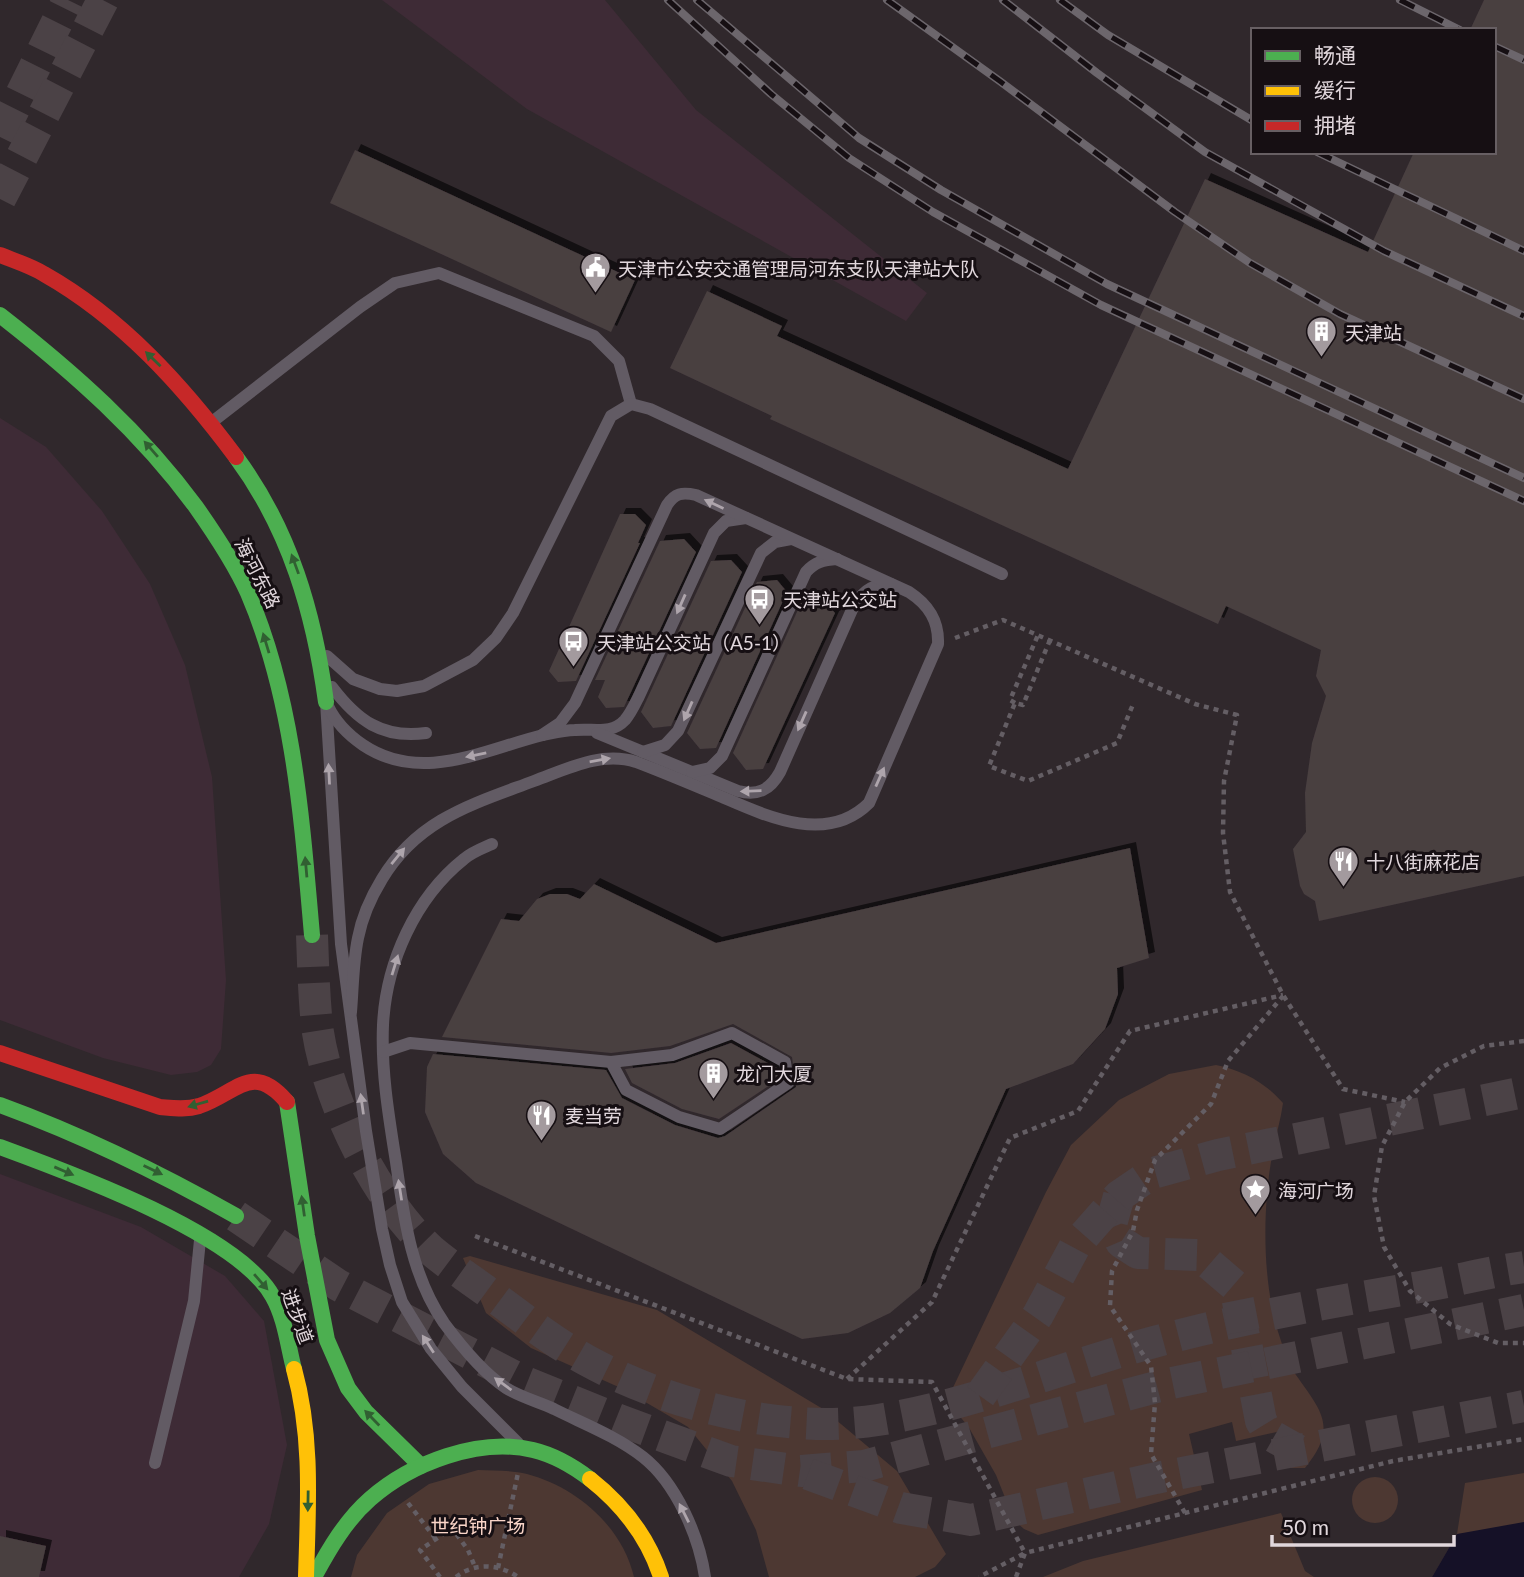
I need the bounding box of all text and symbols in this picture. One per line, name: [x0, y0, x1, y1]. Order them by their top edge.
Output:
legend: [1251, 28, 1496, 154]
text: 畅通: [1314, 42, 1356, 67]
text: 缓行: [1314, 77, 1356, 102]
text: 拥堵: [1314, 112, 1356, 137]
public building icon: 天津市公安交通管理局河东支队天津站大队: [578, 251, 612, 295]
place label: 天津市公安交通管理局河东支队天津站大队: [618, 257, 979, 280]
building icon: 天津站: [1305, 315, 1339, 359]
place label: 天津站: [1345, 321, 1402, 344]
one-way arrow: [145, 351, 162, 367]
one-way arrow: [144, 441, 159, 458]
one-way arrow: [704, 498, 724, 509]
street label: 海河东路: [230, 534, 286, 612]
one-way arrow: [290, 554, 301, 575]
bus stop icon: 天津站公交站: [743, 582, 777, 626]
place label: 天津站公交站: [783, 588, 897, 611]
one-way arrow: [675, 594, 686, 615]
bus stop icon: 天津站公交站（A5-1）: [557, 625, 591, 669]
place label: 天津站公交站（A5-1）: [597, 631, 791, 654]
one-way arrow: [261, 633, 271, 654]
one-way arrow: [682, 701, 694, 721]
one-way arrow: [796, 711, 808, 731]
one-way arrow: [465, 750, 487, 761]
one-way arrow: [589, 754, 611, 765]
one-way arrow: [323, 762, 334, 784]
one-way arrow: [875, 767, 886, 788]
one-way arrow: [740, 786, 762, 797]
restaurant icon: 十八街麻花店: [1326, 844, 1360, 888]
one-way arrow: [390, 848, 405, 865]
place label: 十八街麻花店: [1366, 850, 1480, 873]
one-way arrow: [300, 856, 311, 878]
one-way arrow: [391, 954, 401, 975]
building icon: 龙门大厦: [696, 1056, 730, 1100]
place label: 龙门大厦: [736, 1062, 812, 1085]
one-way arrow: [357, 1093, 368, 1115]
restaurant icon: 麦当劳: [525, 1098, 559, 1142]
one-way arrow: [187, 1100, 208, 1110]
place label: 麦当劳: [565, 1104, 622, 1127]
one-way arrow: [54, 1165, 74, 1177]
one-way arrow: [143, 1165, 163, 1176]
place icon: 海河广场: [1238, 1173, 1272, 1217]
one-way arrow: [394, 1179, 405, 1201]
place label: 海河广场: [1278, 1179, 1354, 1202]
one-way arrow: [297, 1195, 308, 1217]
one-way arrow: [253, 1273, 269, 1291]
street label: 进步道: [277, 1285, 319, 1347]
one-way arrow: [422, 1334, 435, 1354]
one-way arrow: [494, 1377, 512, 1391]
one-way arrow: [364, 1410, 381, 1427]
one-way arrow: [302, 1490, 313, 1512]
one-way arrow: [678, 1502, 690, 1522]
scale bar: [1272, 1504, 1454, 1548]
park label: 世纪钟广场: [430, 1514, 526, 1537]
text: 50 m: [1282, 1514, 1329, 1539]

